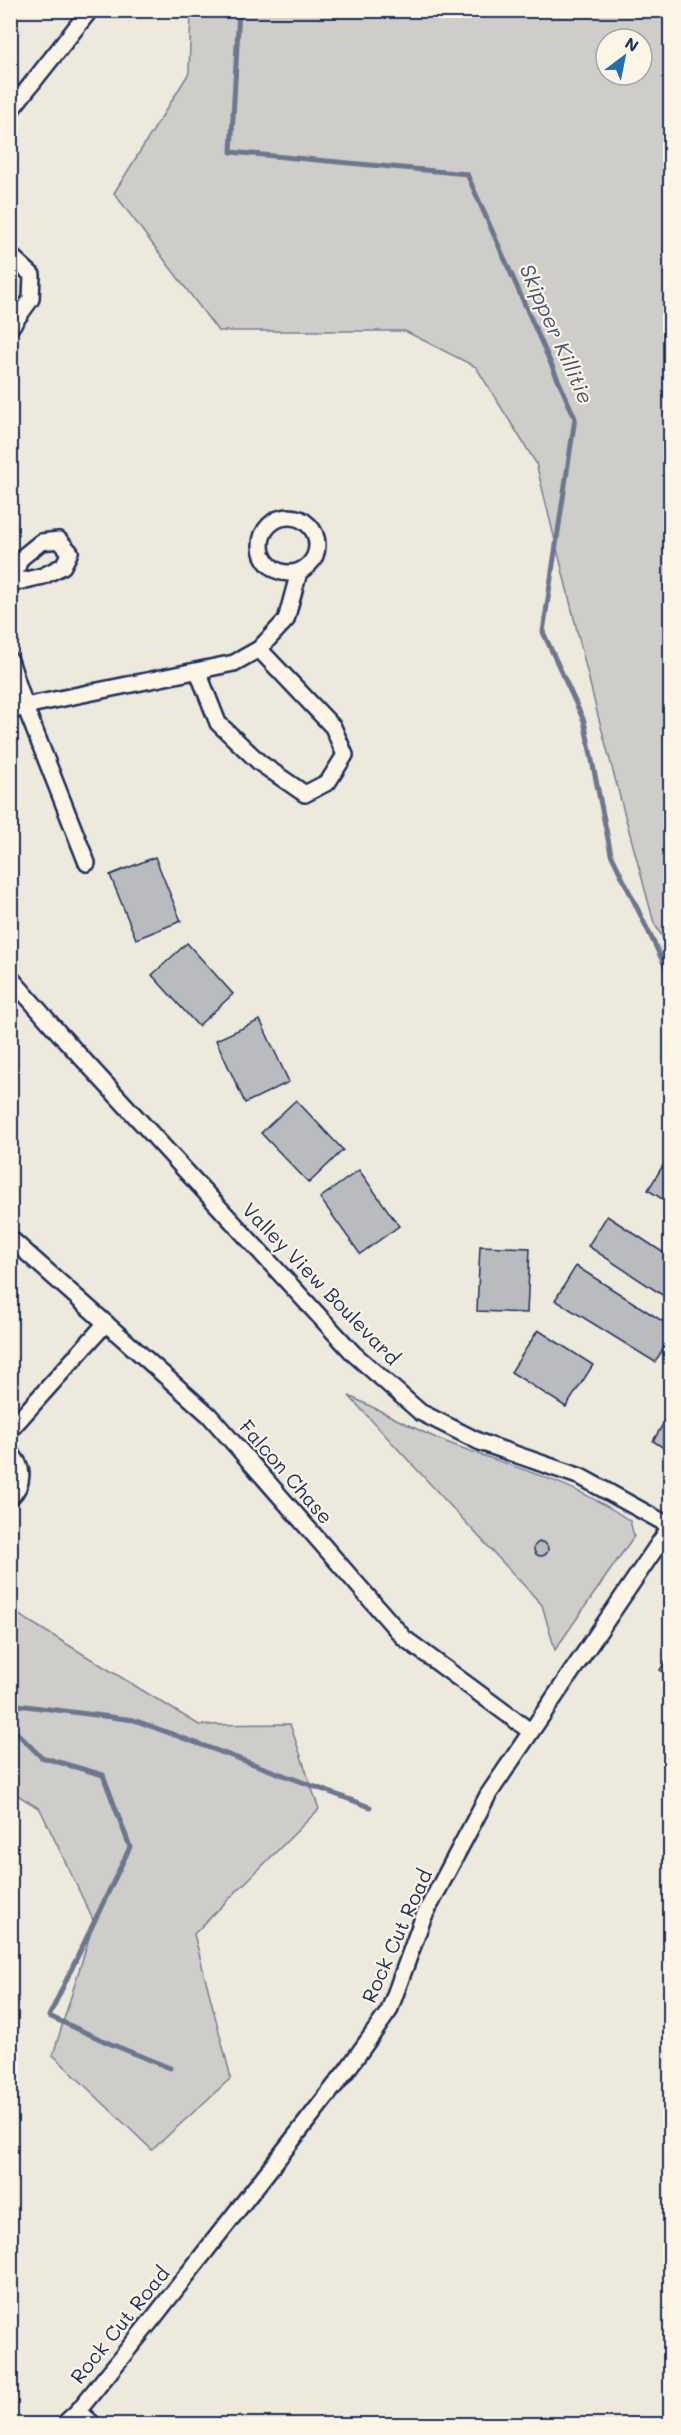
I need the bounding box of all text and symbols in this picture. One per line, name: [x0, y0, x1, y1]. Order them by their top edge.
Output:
north arrow: [594, 27, 654, 87]
text: N: [621, 32, 643, 56]
water label: Skipper Killitie: [514, 259, 600, 408]
street label: Valley View Boulevard: [237, 1196, 406, 1370]
street label: Falcon Chase: [234, 1414, 339, 1529]
street label: Rock Cut Road: [355, 1865, 437, 2007]
street label: Rock Cut Road: [64, 2260, 175, 2388]

